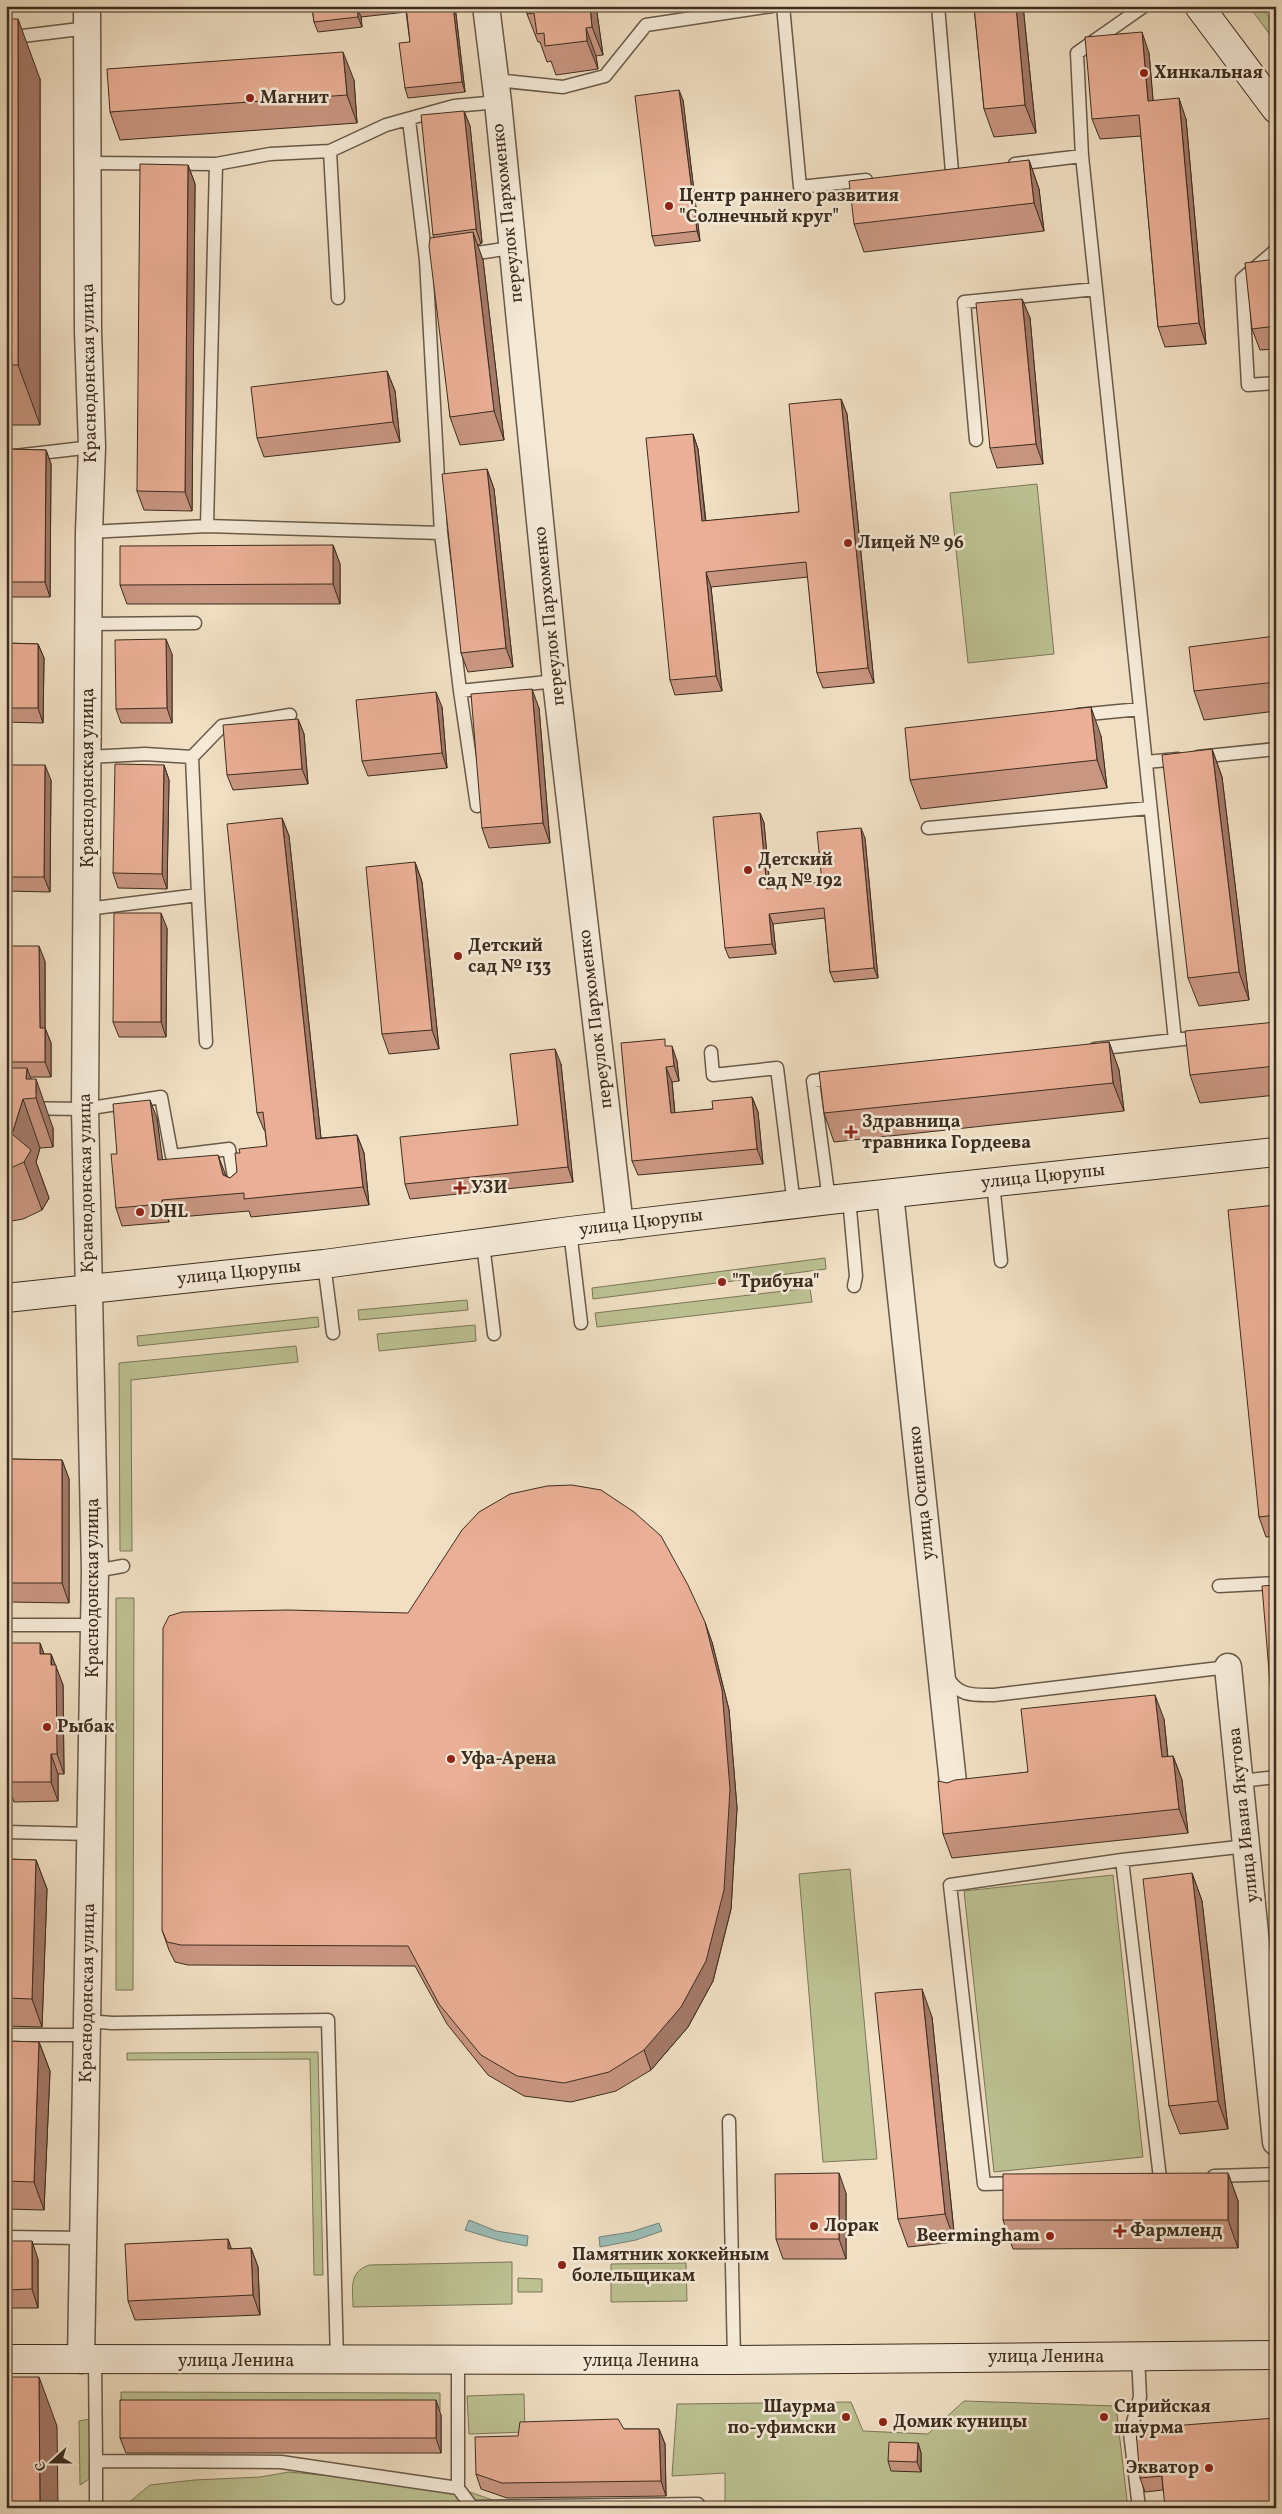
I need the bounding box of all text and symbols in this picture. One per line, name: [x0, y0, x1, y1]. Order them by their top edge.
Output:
place label: Хинкальная: [1154, 61, 1263, 86]
marker: Хинкальная: [1138, 67, 1150, 79]
place label: Магнит: [260, 86, 329, 111]
marker: Магнит: [244, 92, 256, 104]
street label: переулок Пархоменко: [486, 122, 530, 304]
place label: Центр раннего развития "Солнечный круг": [679, 184, 899, 230]
marker: Центр раннего развития "Солнечный круг": [663, 200, 675, 212]
street label: Краснодонская улица: [76, 283, 104, 463]
street label: переулок Пархоменко: [528, 525, 572, 707]
place label: Лицей № 96: [858, 531, 964, 556]
marker: Лицей № 96: [842, 537, 854, 549]
street label: Краснодонская улица: [76, 688, 101, 868]
place label: Детский сад № 192: [758, 848, 842, 894]
marker: Детский сад № 192: [742, 864, 754, 876]
street label: переулок Пархоменко: [573, 928, 619, 1110]
place label: Детский сад № 133: [468, 934, 551, 980]
marker: Детский сад № 133: [452, 950, 464, 962]
street label: Краснодонская улица: [73, 1093, 101, 1273]
place label: Здравница травника Гордеева: [862, 1110, 1031, 1156]
marker: Здравница травника Гордеева: [844, 1125, 858, 1139]
street label: улица Цюрупы: [980, 1158, 1107, 1196]
place label: УЗИ: [471, 1176, 507, 1201]
marker: УЗИ: [453, 1181, 467, 1195]
place label: DHL: [150, 1200, 188, 1225]
street label: улица Цюрупы: [578, 1203, 705, 1243]
marker: DHL: [134, 1206, 146, 1218]
street label: улица Цюрупы: [176, 1254, 303, 1292]
place label: "Трибуна": [732, 1270, 820, 1295]
marker: "Трибуна": [716, 1276, 728, 1288]
street label: улица Осипенко: [903, 1425, 941, 1561]
street label: Краснодонская улица: [81, 1498, 106, 1678]
place label: Рыбак: [57, 1715, 115, 1740]
marker: Рыбак: [41, 1721, 53, 1733]
street label: улица Ивана Якутова: [1222, 1726, 1266, 1904]
place label: Уфа-Арена: [461, 1747, 557, 1772]
marker: Уфа-Арена: [445, 1753, 457, 1765]
street label: Краснодонская улица: [74, 1903, 102, 2083]
place label: Лорак: [824, 2214, 879, 2239]
place label: Фармленд: [1130, 2219, 1222, 2244]
marker: Лорак: [808, 2220, 820, 2232]
place label: Beermingham: [917, 2224, 1040, 2249]
marker: Фармленд: [1114, 2225, 1126, 2237]
marker: Beermingham: [1044, 2230, 1056, 2242]
place label: Памятник хоккейным болельщикам: [572, 2243, 770, 2289]
marker: Памятник хоккейным болельщикам: [556, 2259, 568, 2271]
street label: улица Ленина: [988, 2345, 1104, 2370]
street label: улица Ленина: [178, 2349, 294, 2374]
street label: улица Ленина: [583, 2349, 699, 2374]
place label: Шаурма по-уфимски: [728, 2395, 836, 2441]
place label: Сирийская шаурма: [1114, 2395, 1211, 2441]
place label: Домик куницы: [893, 2410, 1027, 2435]
marker: Шаурма по-уфимски: [840, 2411, 852, 2423]
marker: Сирийская шаурма: [1098, 2411, 1110, 2423]
marker: Домик куницы: [877, 2416, 889, 2428]
north arrow: [28, 2436, 78, 2486]
place label: Экватор: [1126, 2456, 1199, 2481]
text: С: [31, 2459, 52, 2474]
marker: Экватор: [1203, 2462, 1215, 2474]

